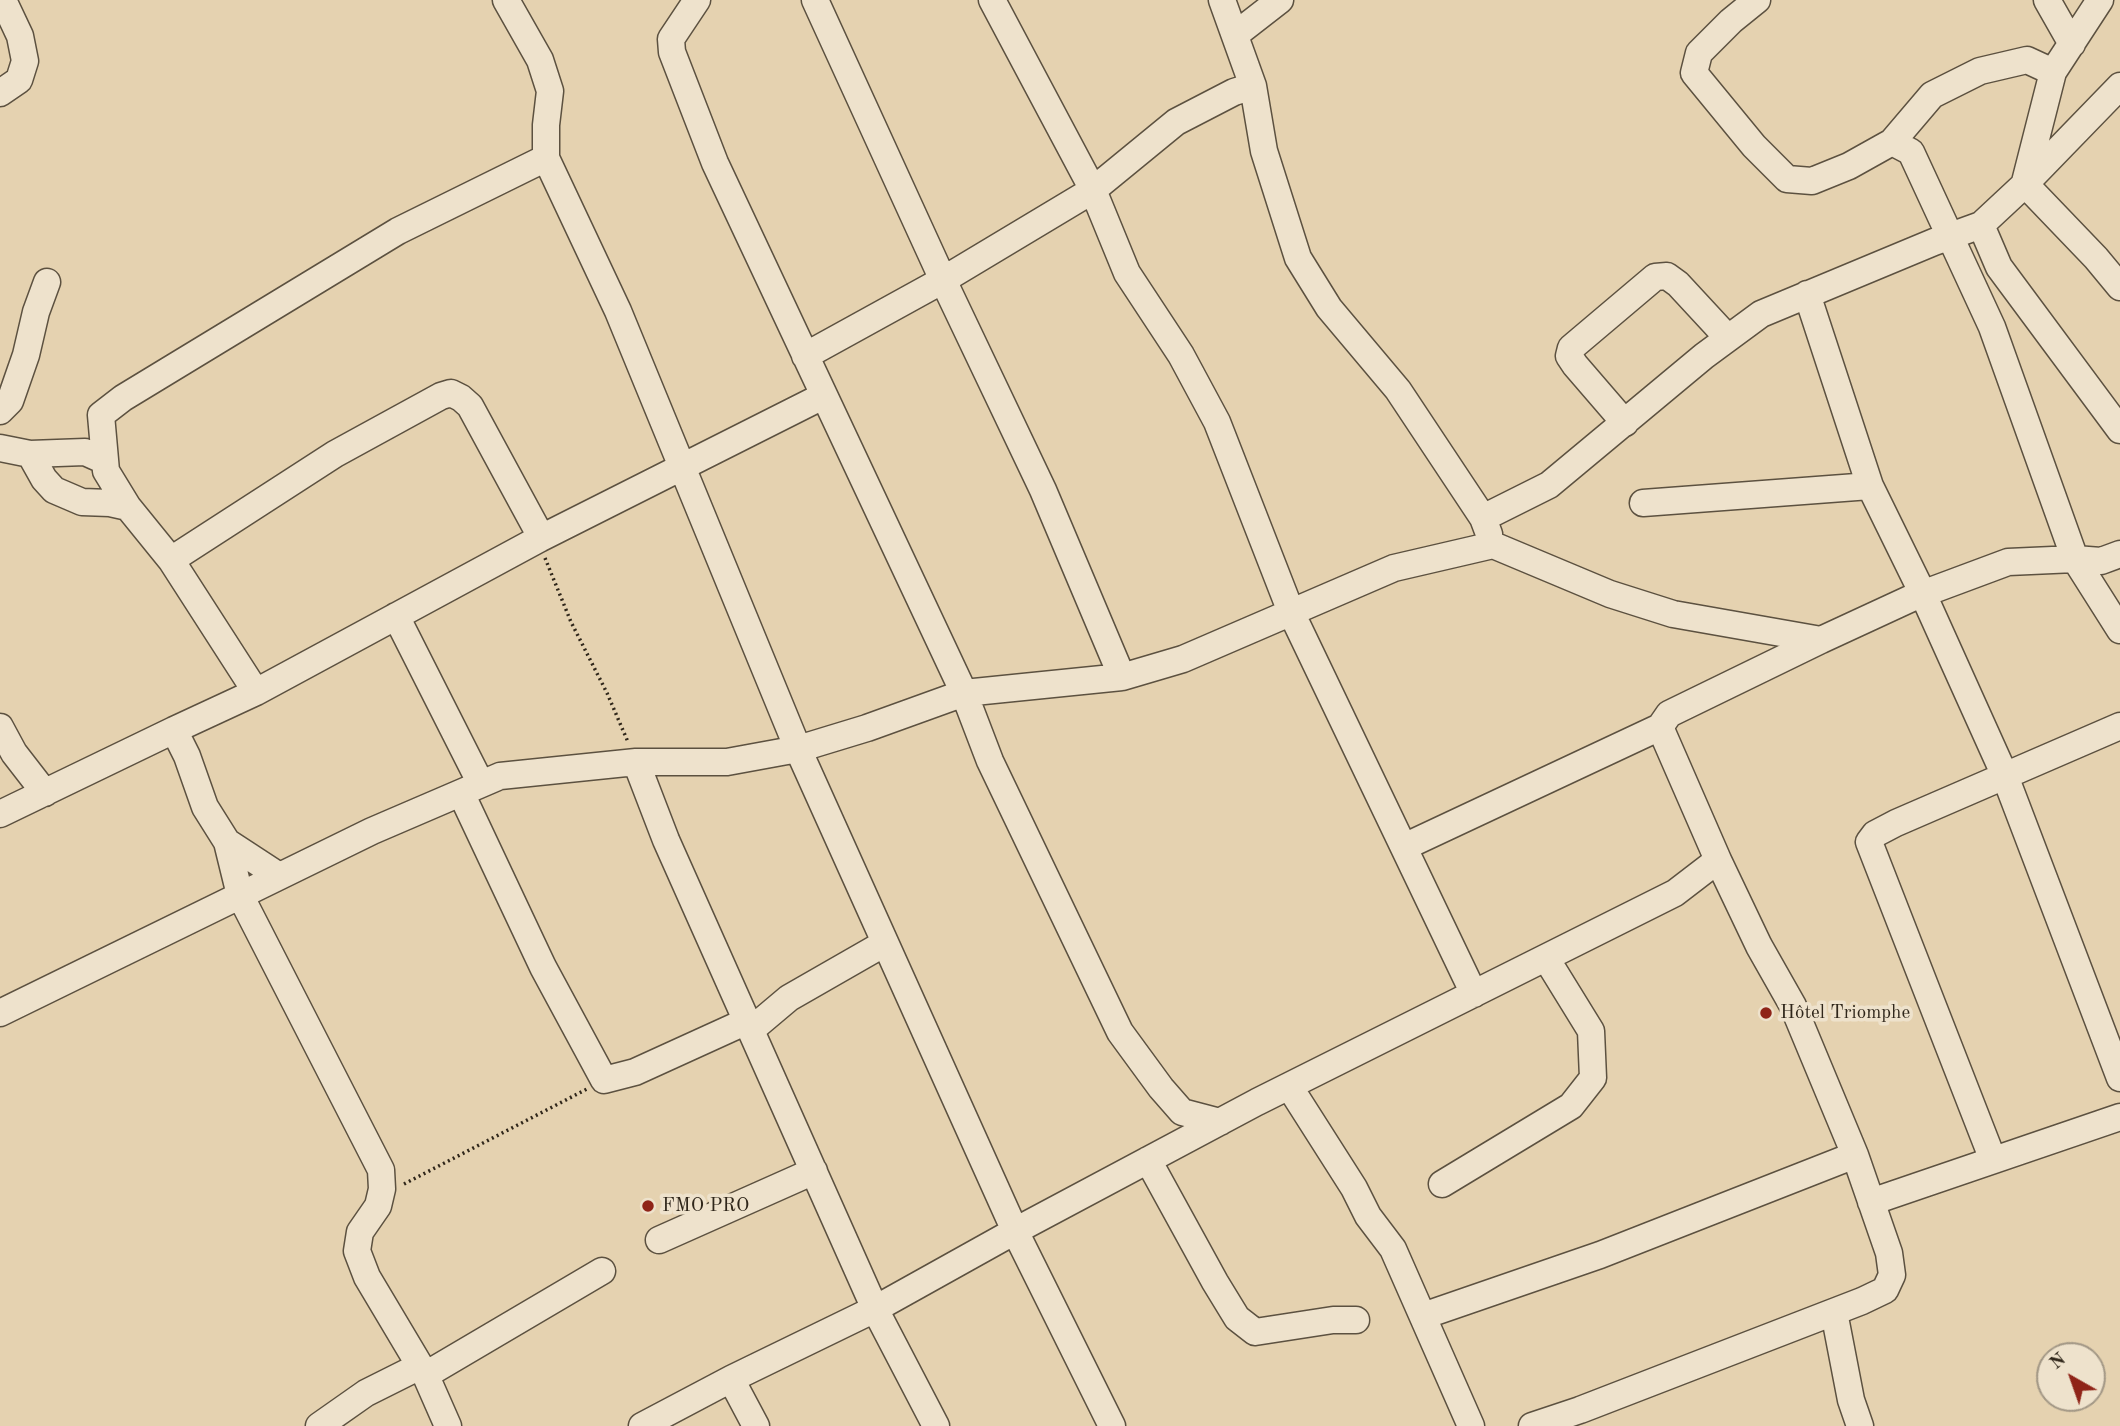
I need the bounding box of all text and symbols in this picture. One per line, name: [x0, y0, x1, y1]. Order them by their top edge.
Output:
place label: Hôtel Triomphe: [1780, 1002, 1910, 1024]
marker: Hôtel Triomphe: [1758, 1005, 1774, 1021]
place label: FMO PRO: [662, 1195, 749, 1217]
marker: FMO PRO: [640, 1198, 656, 1214]
north arrow: [2036, 1342, 2106, 1412]
text: N: [2047, 1350, 2070, 1374]

